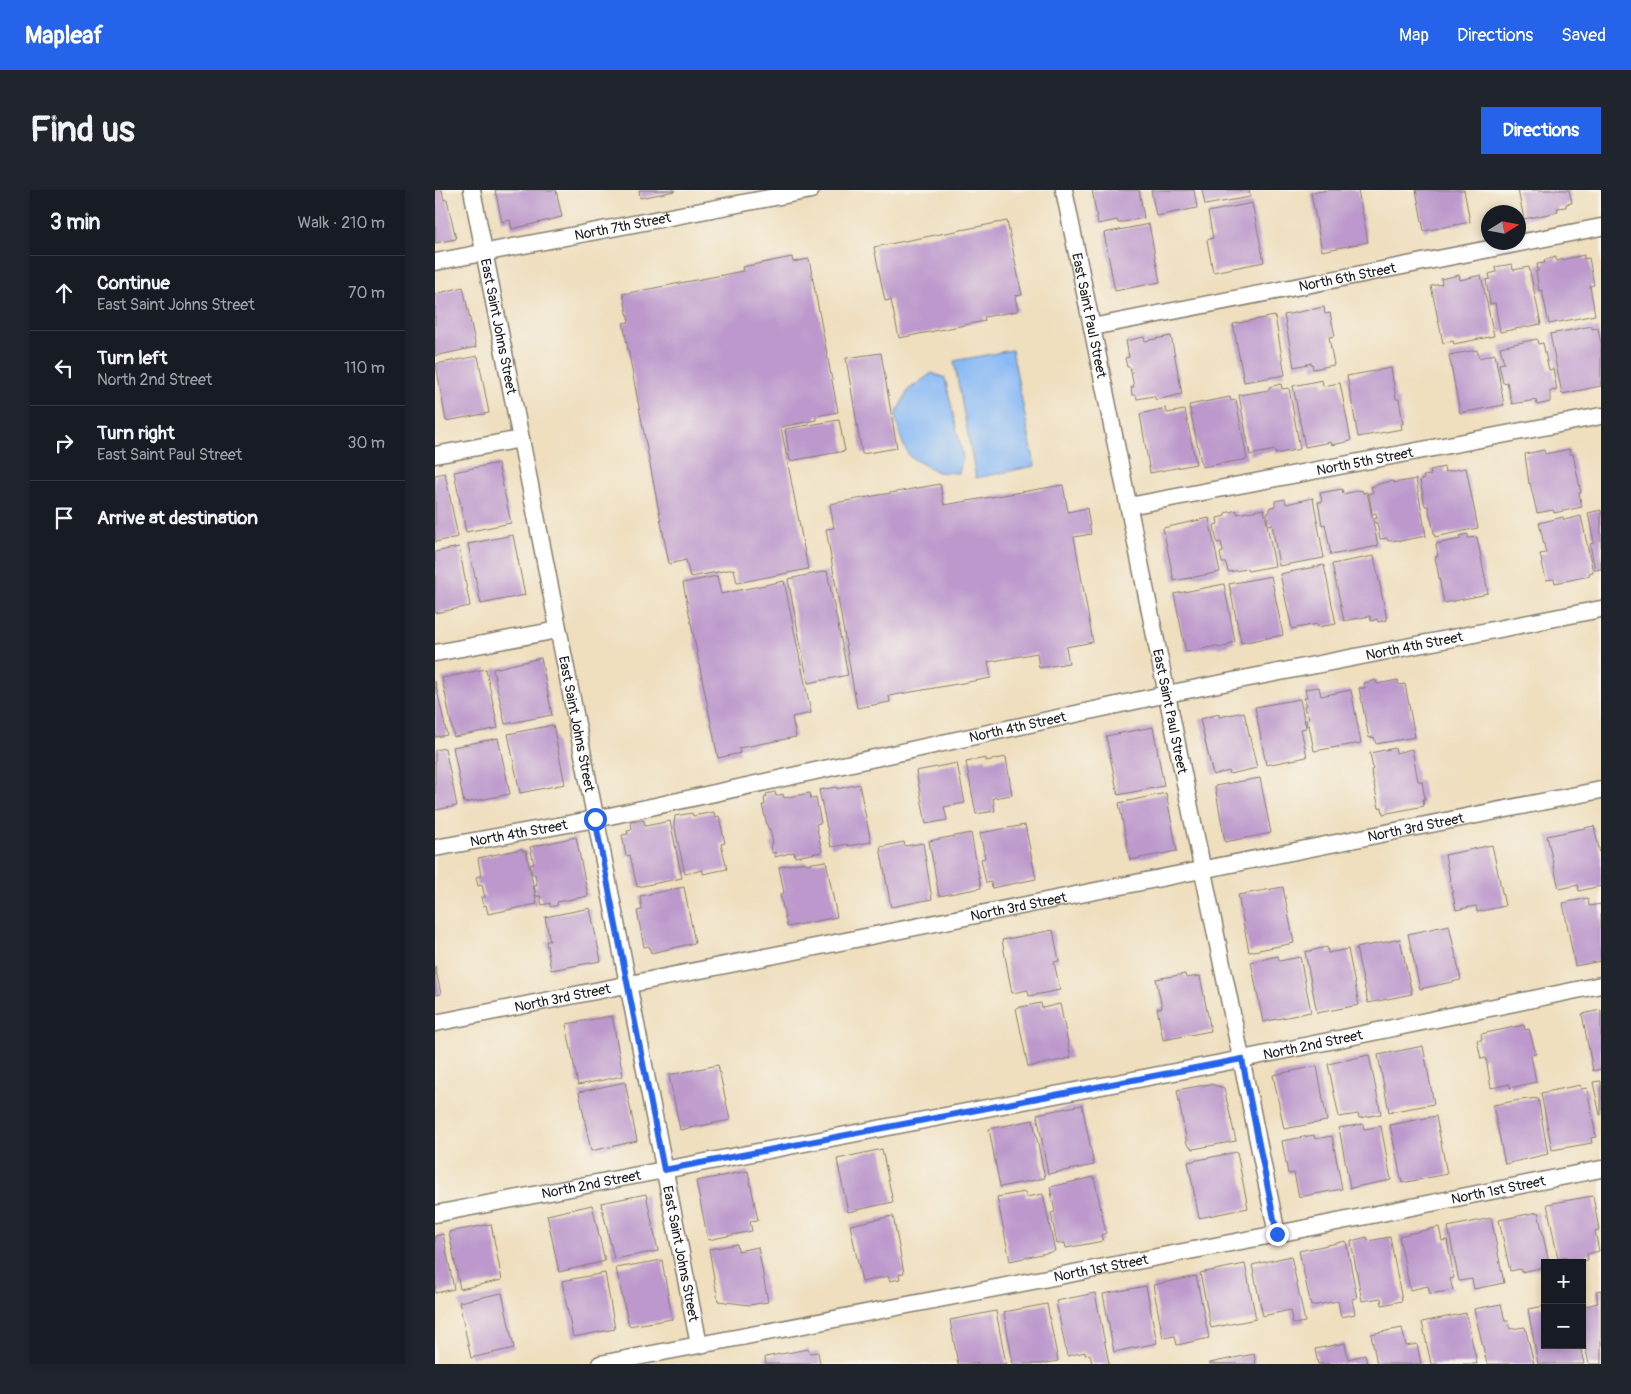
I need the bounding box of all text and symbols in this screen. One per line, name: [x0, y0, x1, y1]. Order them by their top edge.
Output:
text: Mapleaf: [25, 21, 103, 50]
text: Map: [1399, 24, 1429, 47]
text: Directions: [1457, 24, 1533, 47]
text: Saved: [1561, 24, 1606, 47]
button: Directions: [1481, 107, 1601, 154]
text: Find us: [30, 108, 135, 152]
north arrow: [1481, 205, 1526, 250]
text: 3 min: [50, 209, 100, 236]
street label: North 7th Street: [573, 209, 673, 244]
text: Walk · 210 m: [297, 213, 385, 233]
street label: East Saint Paul Street: [1068, 252, 1110, 380]
street label: East Saint Johns Street: [477, 257, 520, 396]
street label: North 6th Street: [1297, 259, 1398, 295]
text: Continue: [97, 271, 170, 295]
icon: ahead: [50, 279, 78, 307]
text: 70 m: [348, 283, 385, 303]
text: East Saint Johns Street: [97, 295, 255, 315]
text: Turn left: [97, 346, 167, 370]
icon: left: [50, 354, 78, 382]
text: 110 m: [344, 358, 385, 378]
text: North 2nd Street: [97, 370, 212, 390]
text: Turn right: [97, 421, 175, 445]
icon: right: [50, 429, 78, 457]
text: 30 m: [347, 433, 385, 453]
street label: North 5th Street: [1315, 444, 1415, 479]
text: East Saint Paul Street: [97, 445, 242, 465]
icon: arrive: [50, 504, 78, 532]
text: Arrive at destination: [97, 506, 258, 530]
street label: North 4th Street: [1364, 628, 1465, 664]
street label: East Saint Paul Street: [1149, 647, 1191, 776]
street label: East Saint Johns Street: [555, 654, 598, 794]
street label: North 4th Street: [968, 708, 1068, 746]
route start: [584, 808, 607, 831]
street label: North 3rd Street: [1366, 810, 1466, 845]
street label: North 4th Street: [469, 816, 569, 851]
street label: North 3rd Street: [969, 889, 1068, 925]
street label: North 3rd Street: [513, 980, 613, 1016]
street label: North 2nd Street: [1262, 1026, 1364, 1063]
street label: North 2nd Street: [540, 1167, 643, 1202]
street label: North 1st Street: [1450, 1172, 1547, 1208]
street label: East Saint Johns Street: [659, 1184, 702, 1323]
route end: [1266, 1223, 1289, 1246]
street label: North 1st Street: [1052, 1251, 1150, 1286]
map controls: [1541, 1259, 1586, 1349]
button: +: [1541, 1259, 1586, 1304]
button: −: [1541, 1304, 1586, 1349]

